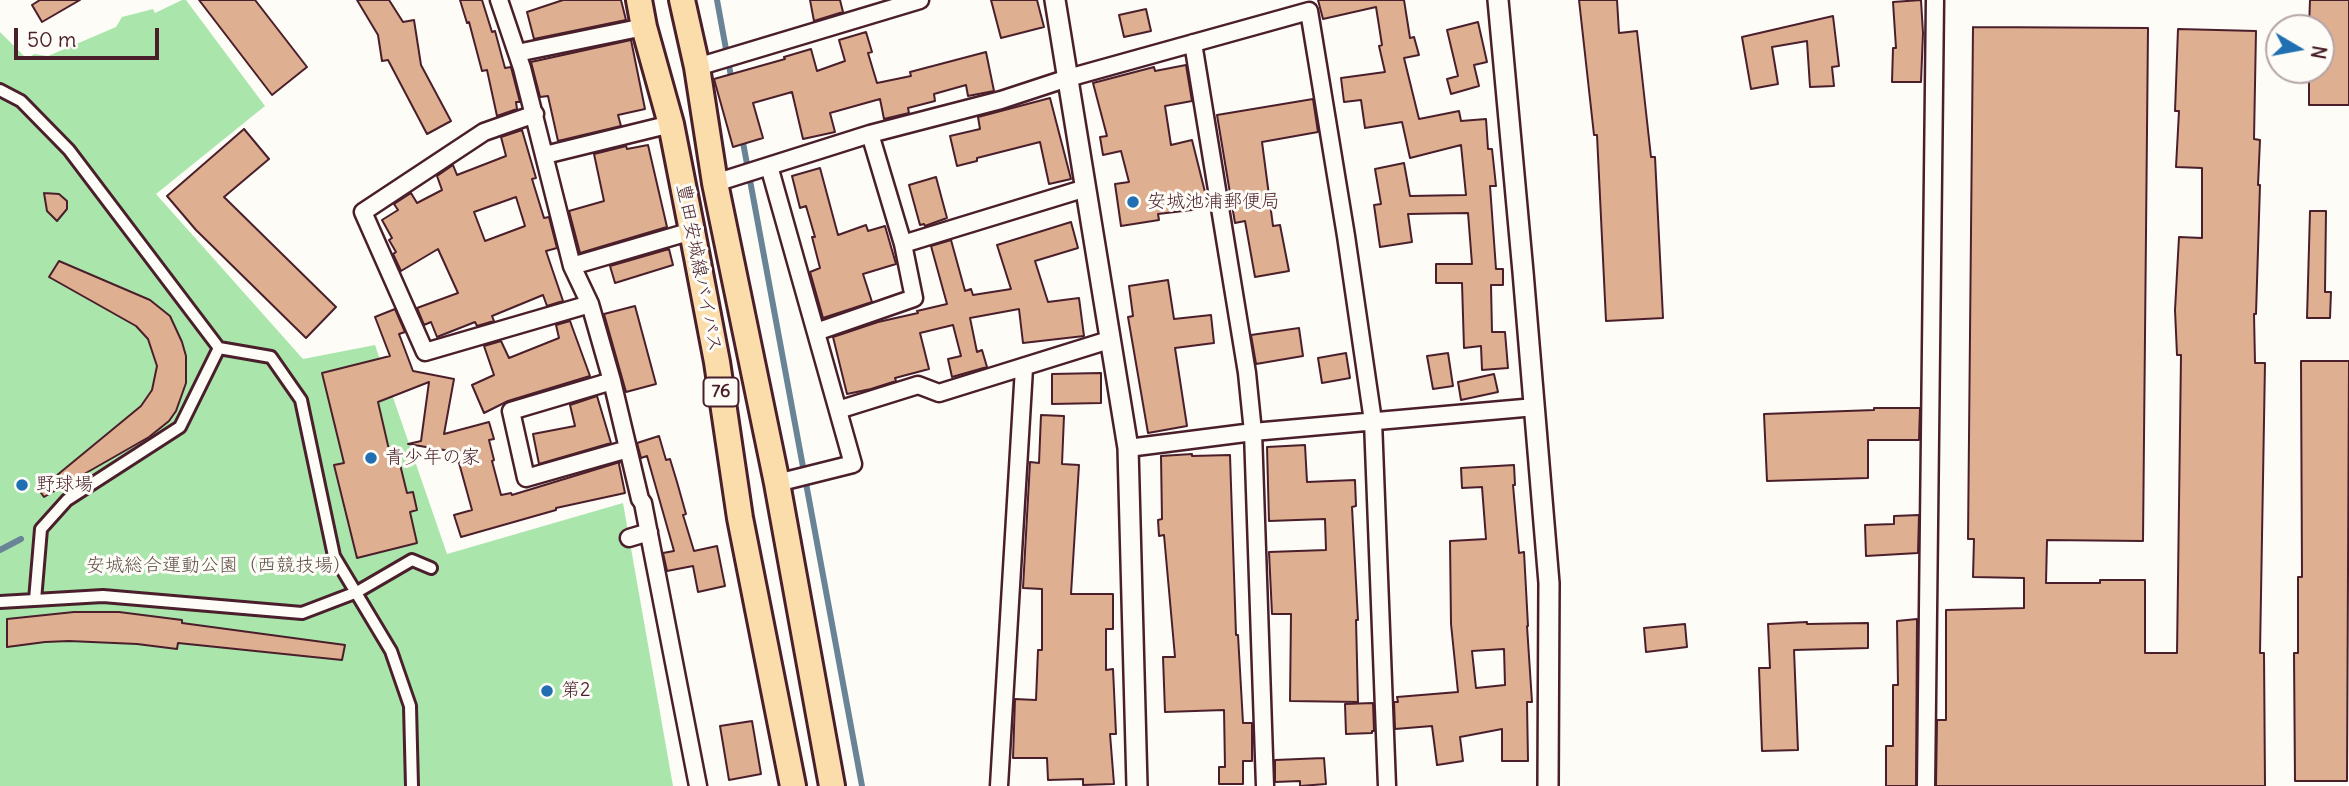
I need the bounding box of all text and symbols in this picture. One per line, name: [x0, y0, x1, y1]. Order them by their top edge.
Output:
scale bar: [18, 14, 163, 58]
north arrow: [2265, 14, 2335, 84]
text: 50 m: [27, 26, 76, 53]
text: N: [2306, 44, 2332, 61]
street label: 豊田安城線バイパス: [671, 182, 727, 354]
place label: 安城池浦郵便局: [1147, 191, 1280, 213]
marker: 安城池浦郵便局: [1125, 194, 1141, 210]
road number: 76: [704, 378, 738, 406]
place label: 青少年の家: [385, 447, 480, 469]
marker: 青少年の家: [363, 450, 379, 466]
place label: 野球場: [36, 474, 93, 496]
marker: 野球場: [14, 477, 30, 493]
park label: 安城総合運動公園（西競技場）: [86, 555, 352, 577]
place label: 第2: [561, 680, 590, 702]
marker: 第2: [539, 683, 555, 699]

